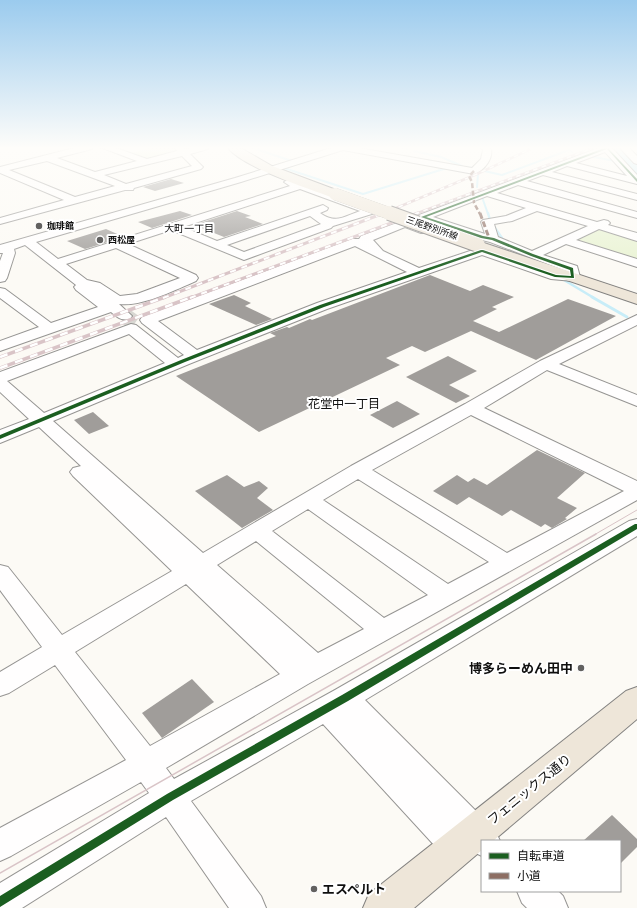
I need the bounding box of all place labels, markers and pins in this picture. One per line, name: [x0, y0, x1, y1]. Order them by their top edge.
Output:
place label: 珈琲館: [47, 219, 74, 232]
marker: 珈琲館: [34, 221, 44, 231]
place label: 西松屋: [108, 233, 135, 246]
marker: 西松屋: [95, 235, 105, 245]
place label: 博多らーめん田中: [469, 659, 573, 677]
marker: 博多らーめん田中: [576, 663, 586, 673]
place label: エスペルト: [322, 880, 386, 898]
marker: エスペルト: [309, 884, 319, 894]

